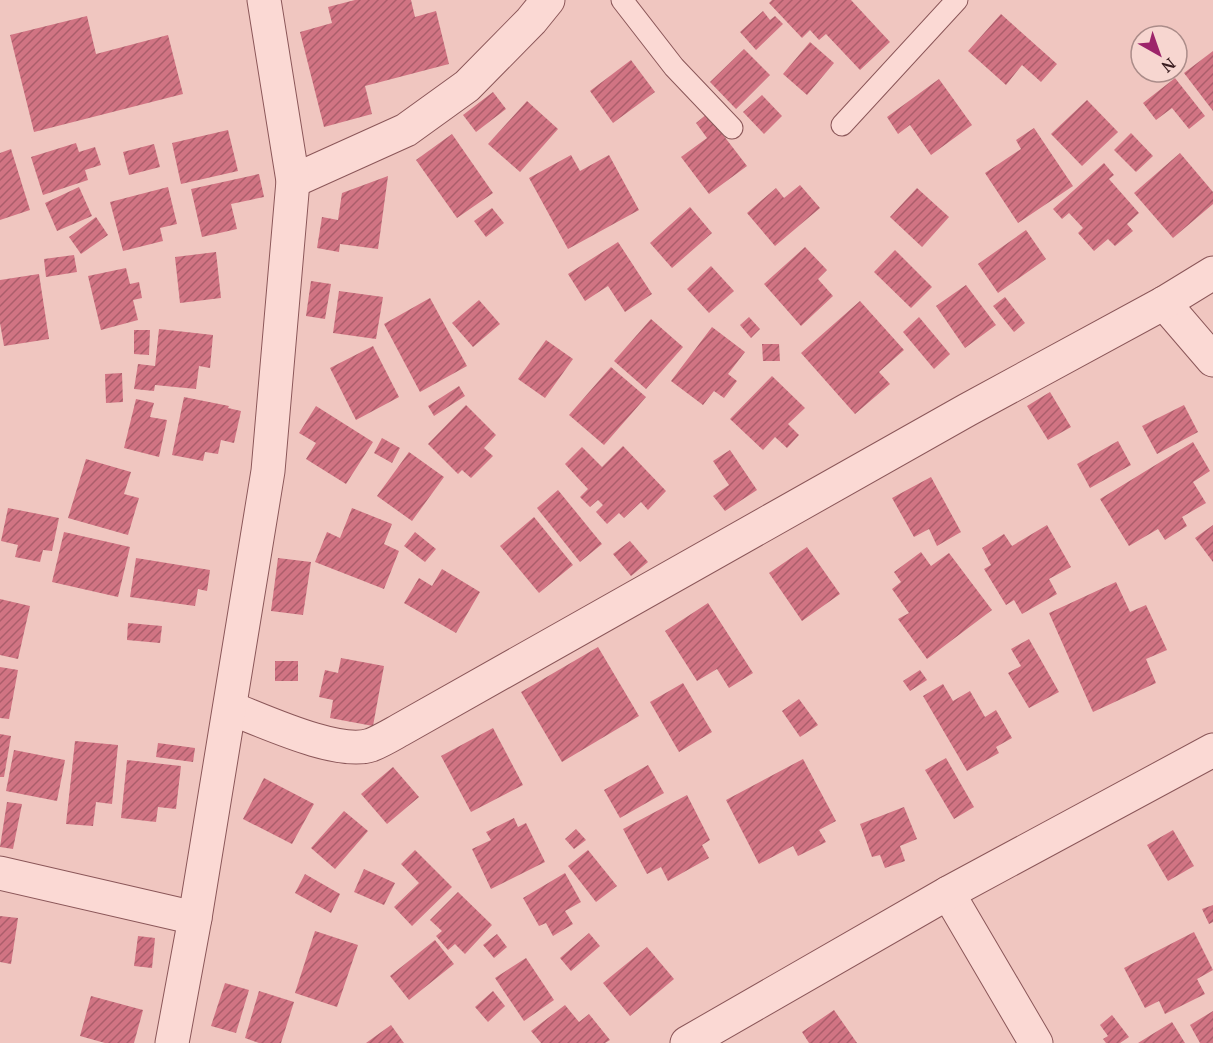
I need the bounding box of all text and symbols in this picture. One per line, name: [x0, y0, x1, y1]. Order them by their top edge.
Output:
north arrow: [1129, 24, 1189, 84]
text: N: [1157, 53, 1180, 78]

